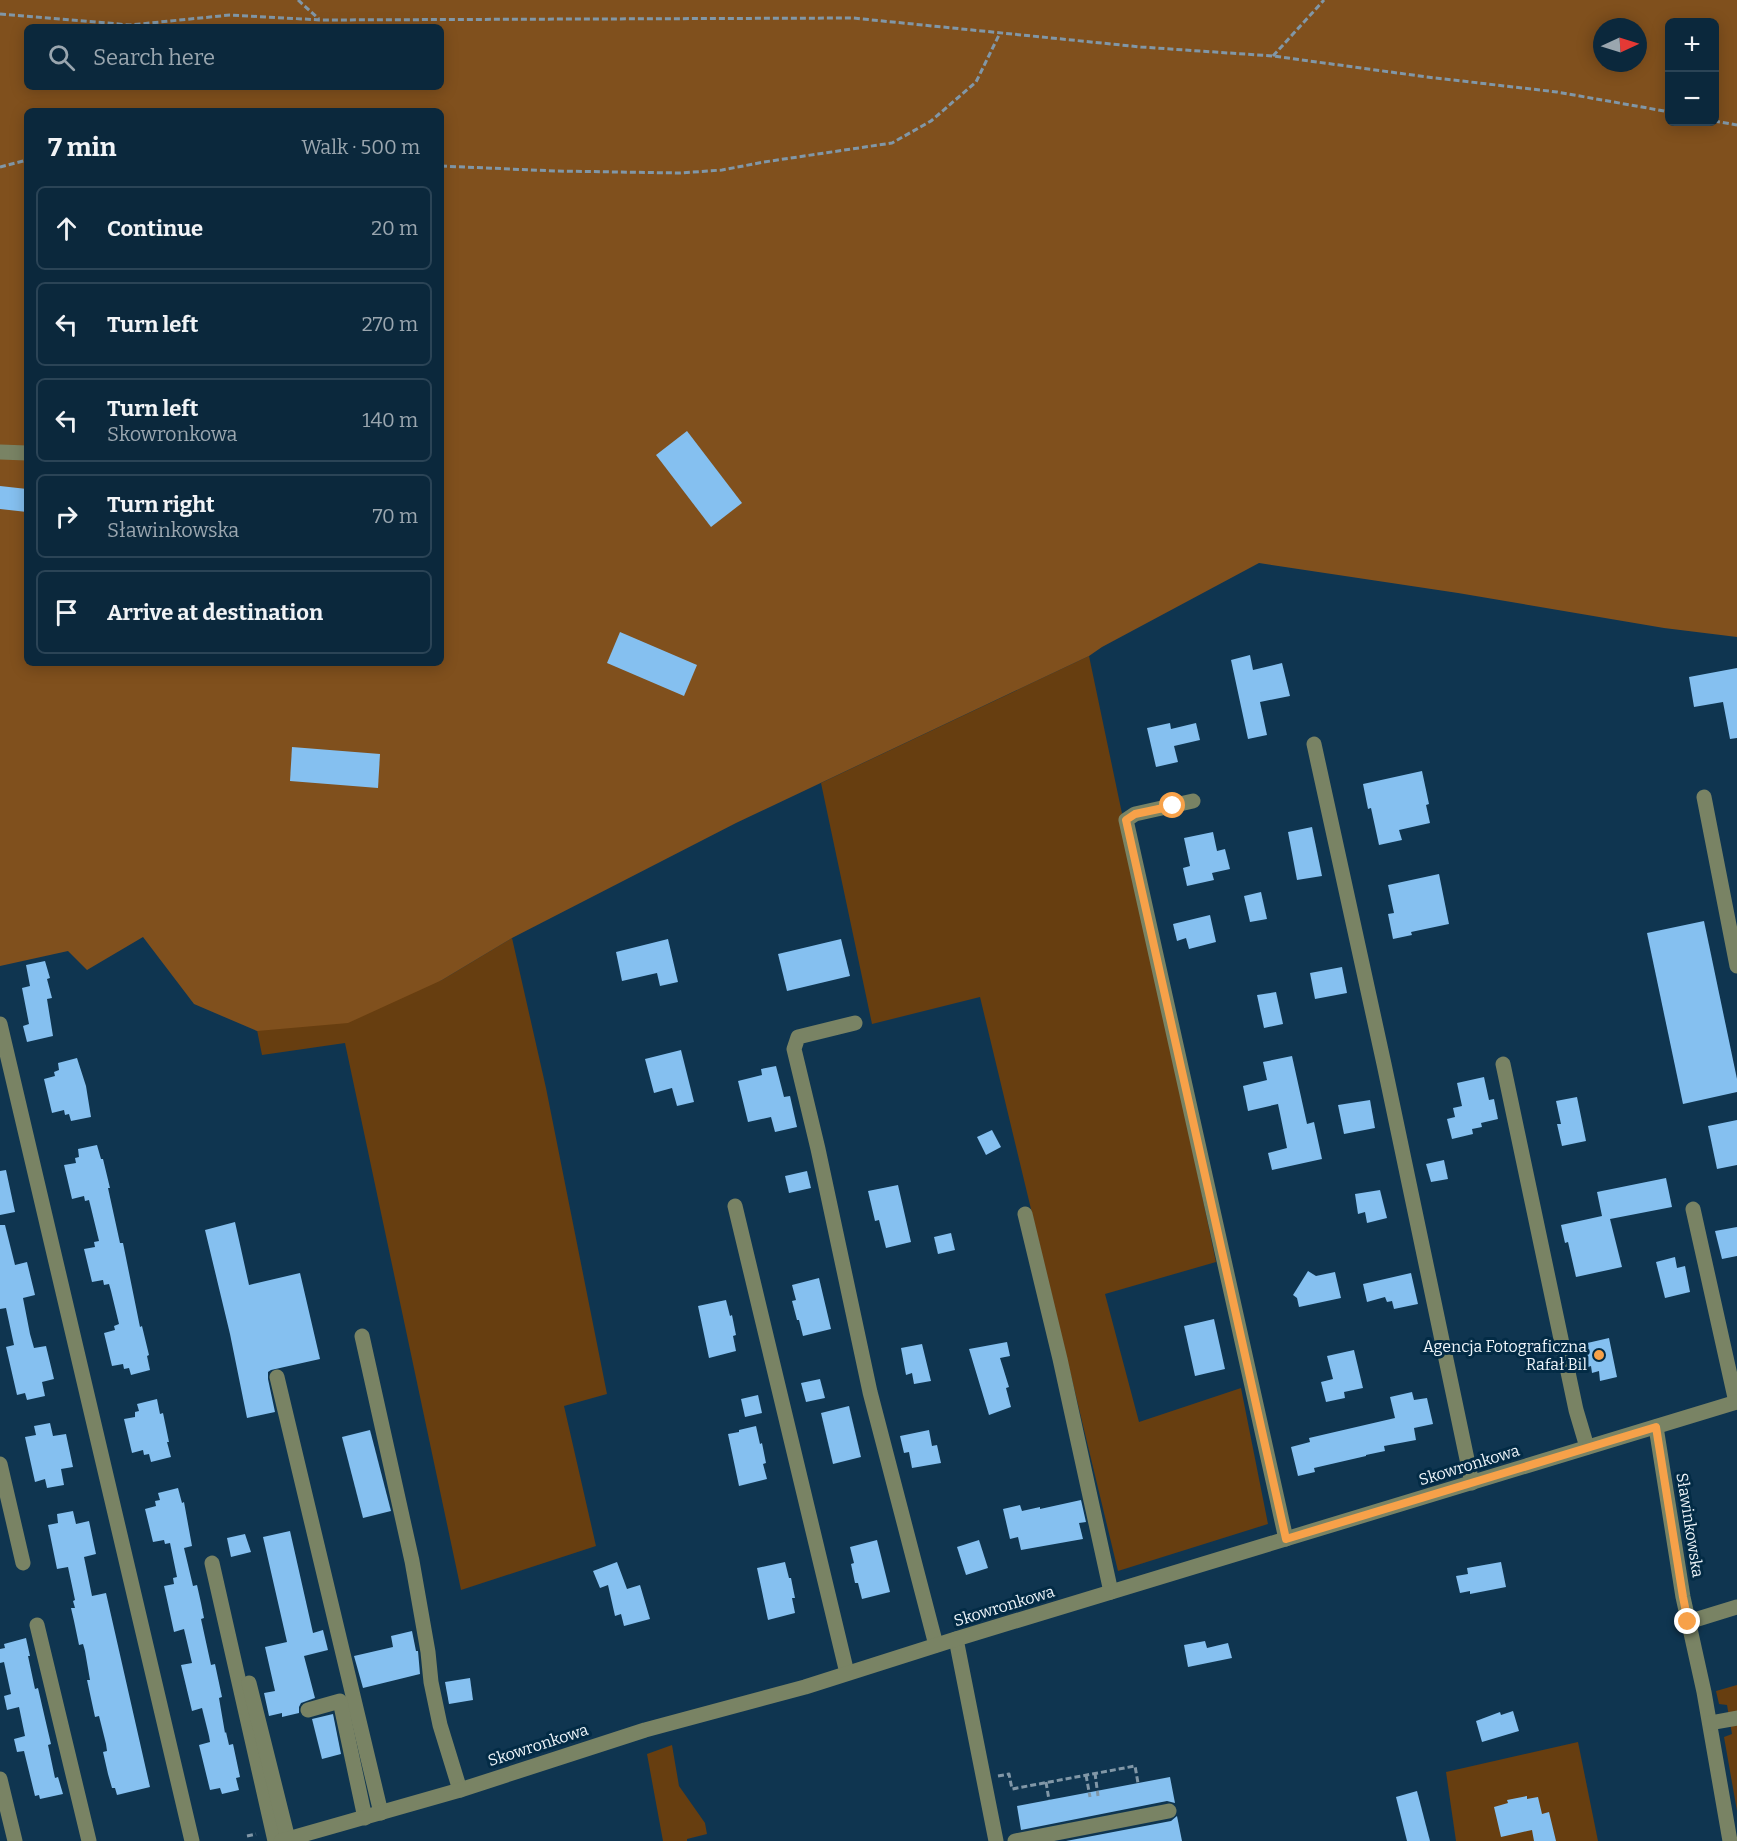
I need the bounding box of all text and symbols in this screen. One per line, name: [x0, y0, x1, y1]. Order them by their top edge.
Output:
north arrow: [1593, 18, 1647, 72]
map controls: [1665, 18, 1719, 126]
button: +: [1665, 18, 1719, 72]
search box: [24, 24, 444, 90]
icon: search: [45, 41, 78, 74]
text: Search here: [93, 44, 215, 71]
button: −: [1665, 72, 1719, 126]
text: 7 min: [48, 132, 116, 163]
text: Walk · 500 m: [302, 135, 420, 159]
icon: ahead: [50, 212, 83, 245]
text: Continue: [107, 215, 203, 242]
text: 20 m: [371, 216, 418, 240]
icon: left: [50, 308, 83, 341]
text: Turn left: [107, 311, 199, 338]
text: 270 m: [362, 312, 418, 336]
text: Turn left: [107, 395, 199, 422]
icon: left: [50, 404, 83, 437]
text: 140 m: [362, 408, 418, 432]
text: Skowronkowa: [107, 422, 237, 446]
text: Turn right: [107, 491, 215, 518]
icon: right: [50, 500, 83, 533]
text: 70 m: [372, 504, 418, 528]
text: Sławinkowska: [107, 518, 239, 542]
icon: arrive: [50, 596, 83, 629]
text: Arrive at destination: [107, 599, 323, 626]
route start: [1159, 792, 1185, 818]
place label: Agencja Fotograficzna Rafał Bil: [1423, 1337, 1587, 1374]
marker: Agencja Fotograficzna Rafał Bil: [1592, 1348, 1606, 1362]
street label: Skowronkowa: [1416, 1441, 1522, 1489]
street label: Sławinkowska: [1672, 1471, 1708, 1579]
street label: Skowronkowa: [951, 1582, 1057, 1630]
route end: [1674, 1608, 1700, 1634]
street label: Skowronkowa: [485, 1720, 591, 1770]

